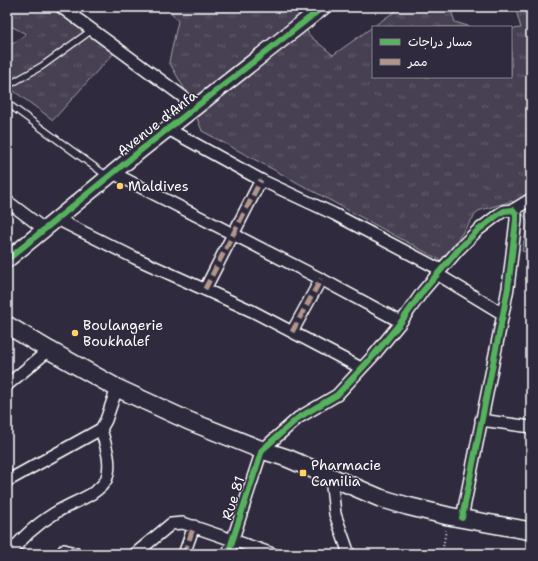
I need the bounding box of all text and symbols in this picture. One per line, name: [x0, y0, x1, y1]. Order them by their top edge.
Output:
legend: [372, 26, 512, 78]
text: مسار دراجات: [408, 34, 472, 50]
text: ممر: [407, 54, 427, 70]
street label: Avenue d'Anfa: [113, 86, 201, 160]
place label: Maldives: [128, 177, 189, 195]
marker: Maldives: [115, 181, 125, 191]
place label: Boulangerie Boukhalef: [83, 316, 163, 350]
marker: Boulangerie Boukhalef: [70, 328, 80, 338]
place label: Pharmacie Camilia: [311, 456, 381, 490]
marker: Pharmacie Camilia: [298, 468, 308, 478]
street label: Rue 81: [217, 474, 249, 522]

